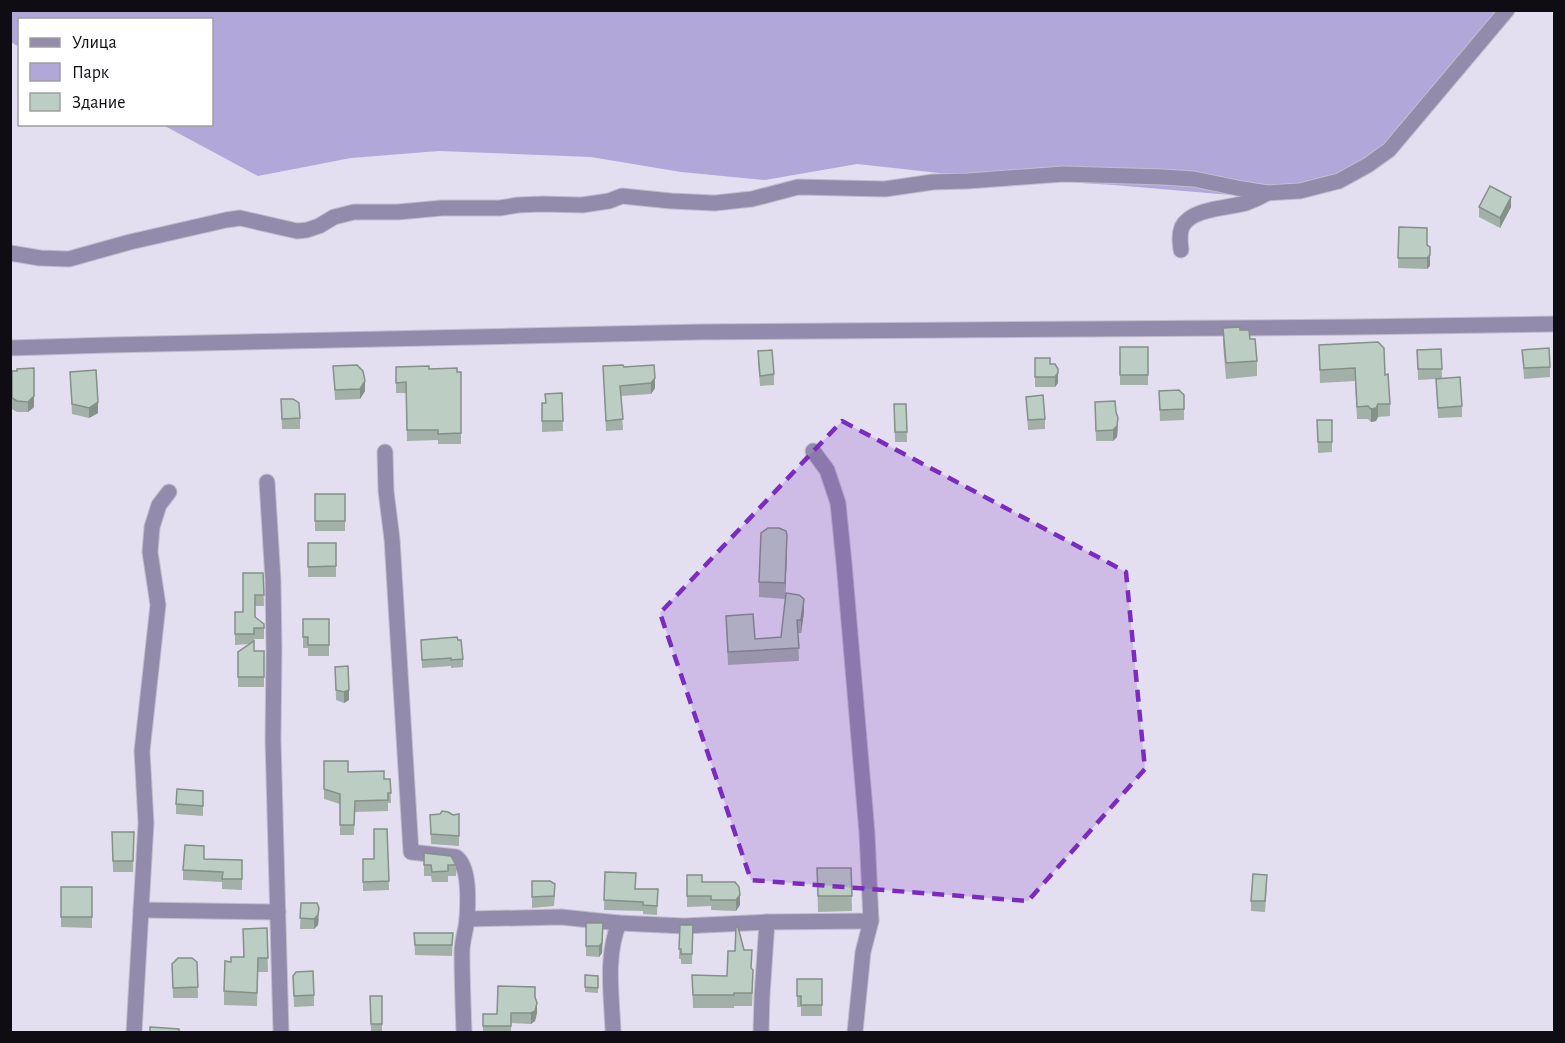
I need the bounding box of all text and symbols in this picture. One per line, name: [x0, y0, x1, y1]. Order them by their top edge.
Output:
legend: [18, 18, 213, 126]
text: Улица: [72, 34, 117, 52]
text: Парк: [72, 64, 110, 82]
text: Здание: [72, 94, 126, 112]

